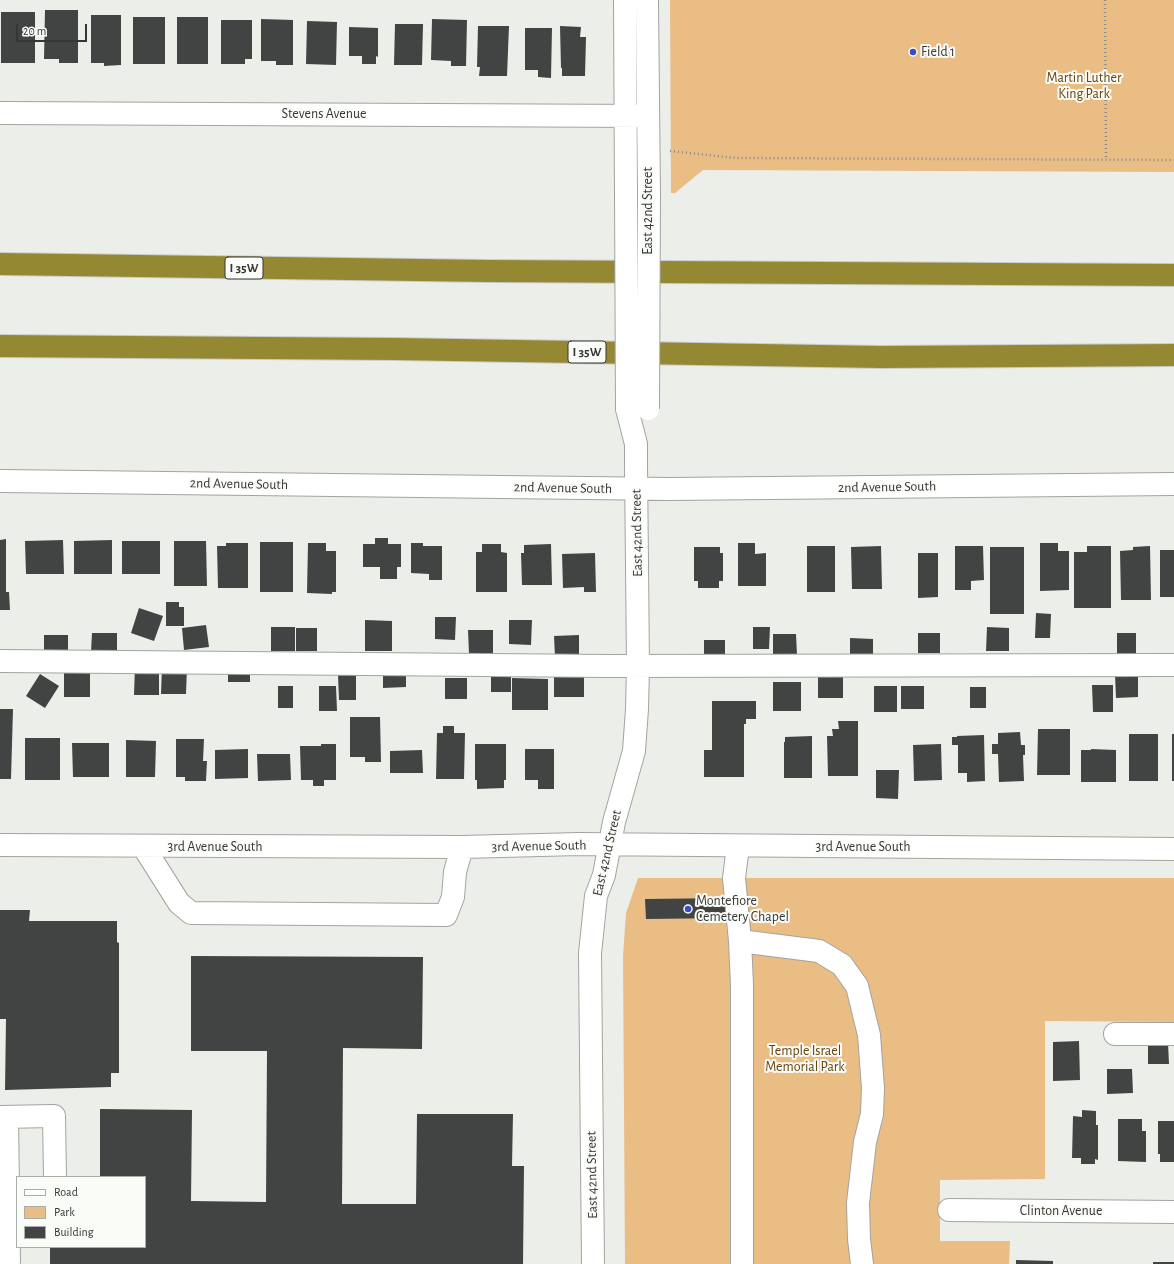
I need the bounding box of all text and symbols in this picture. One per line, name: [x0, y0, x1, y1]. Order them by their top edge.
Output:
scale bar: [18, 16, 89, 42]
text: 20 m: [23, 25, 46, 37]
place label: Field 1: [921, 44, 955, 60]
marker: Field 1: [908, 47, 918, 57]
park label: Martin Luther King Park: [1047, 70, 1121, 102]
street label: Stevens Avenue: [281, 106, 367, 122]
street label: East 42nd Street: [640, 167, 656, 255]
road number: I 35W: [225, 257, 263, 279]
road number: I 35W: [568, 341, 606, 363]
street label: 2nd Avenue South: [190, 475, 288, 493]
street label: 2nd Avenue South: [838, 478, 936, 496]
street label: 2nd Avenue South: [514, 479, 612, 497]
street label: East 42nd Street: [628, 489, 646, 577]
street label: East 42nd Street: [589, 808, 625, 898]
street label: 3rd Avenue South: [491, 837, 587, 855]
street label: 3rd Avenue South: [167, 839, 263, 855]
street label: 3rd Avenue South: [815, 839, 911, 855]
place label: Montefiore Cemetery Chapel: [696, 893, 789, 926]
marker: Montefiore Cemetery Chapel: [683, 904, 693, 914]
park label: Temple Israel Memorial Park: [765, 1043, 845, 1076]
street label: East 42nd Street: [583, 1131, 601, 1219]
legend: [16, 1176, 146, 1248]
text: Road: [54, 1186, 78, 1198]
street label: Clinton Avenue: [1020, 1203, 1102, 1219]
text: Park: [54, 1206, 75, 1218]
text: Building: [54, 1226, 94, 1238]

